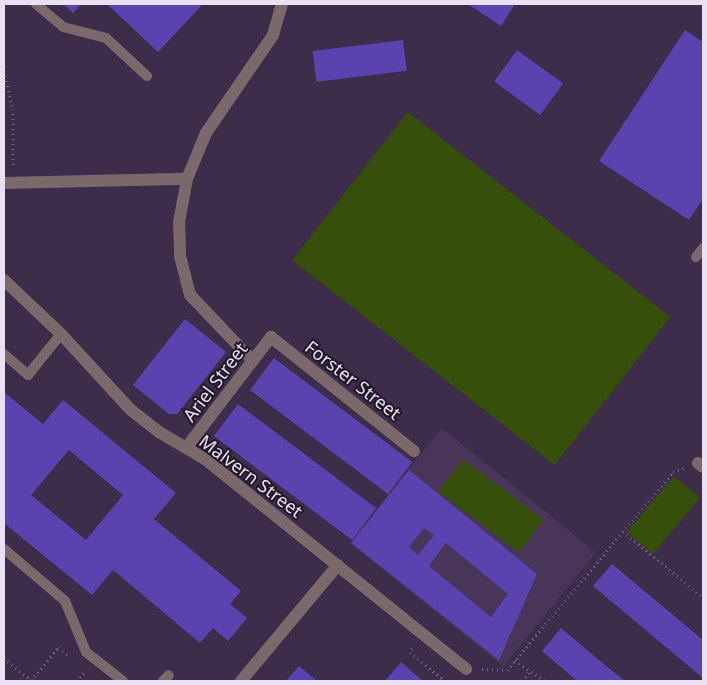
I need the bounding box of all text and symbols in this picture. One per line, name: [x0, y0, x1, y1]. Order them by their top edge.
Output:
street label: Forster Street: [301, 336, 405, 424]
street label: Ariel Street: [178, 338, 252, 426]
street label: Malvern Street: [195, 430, 307, 522]

